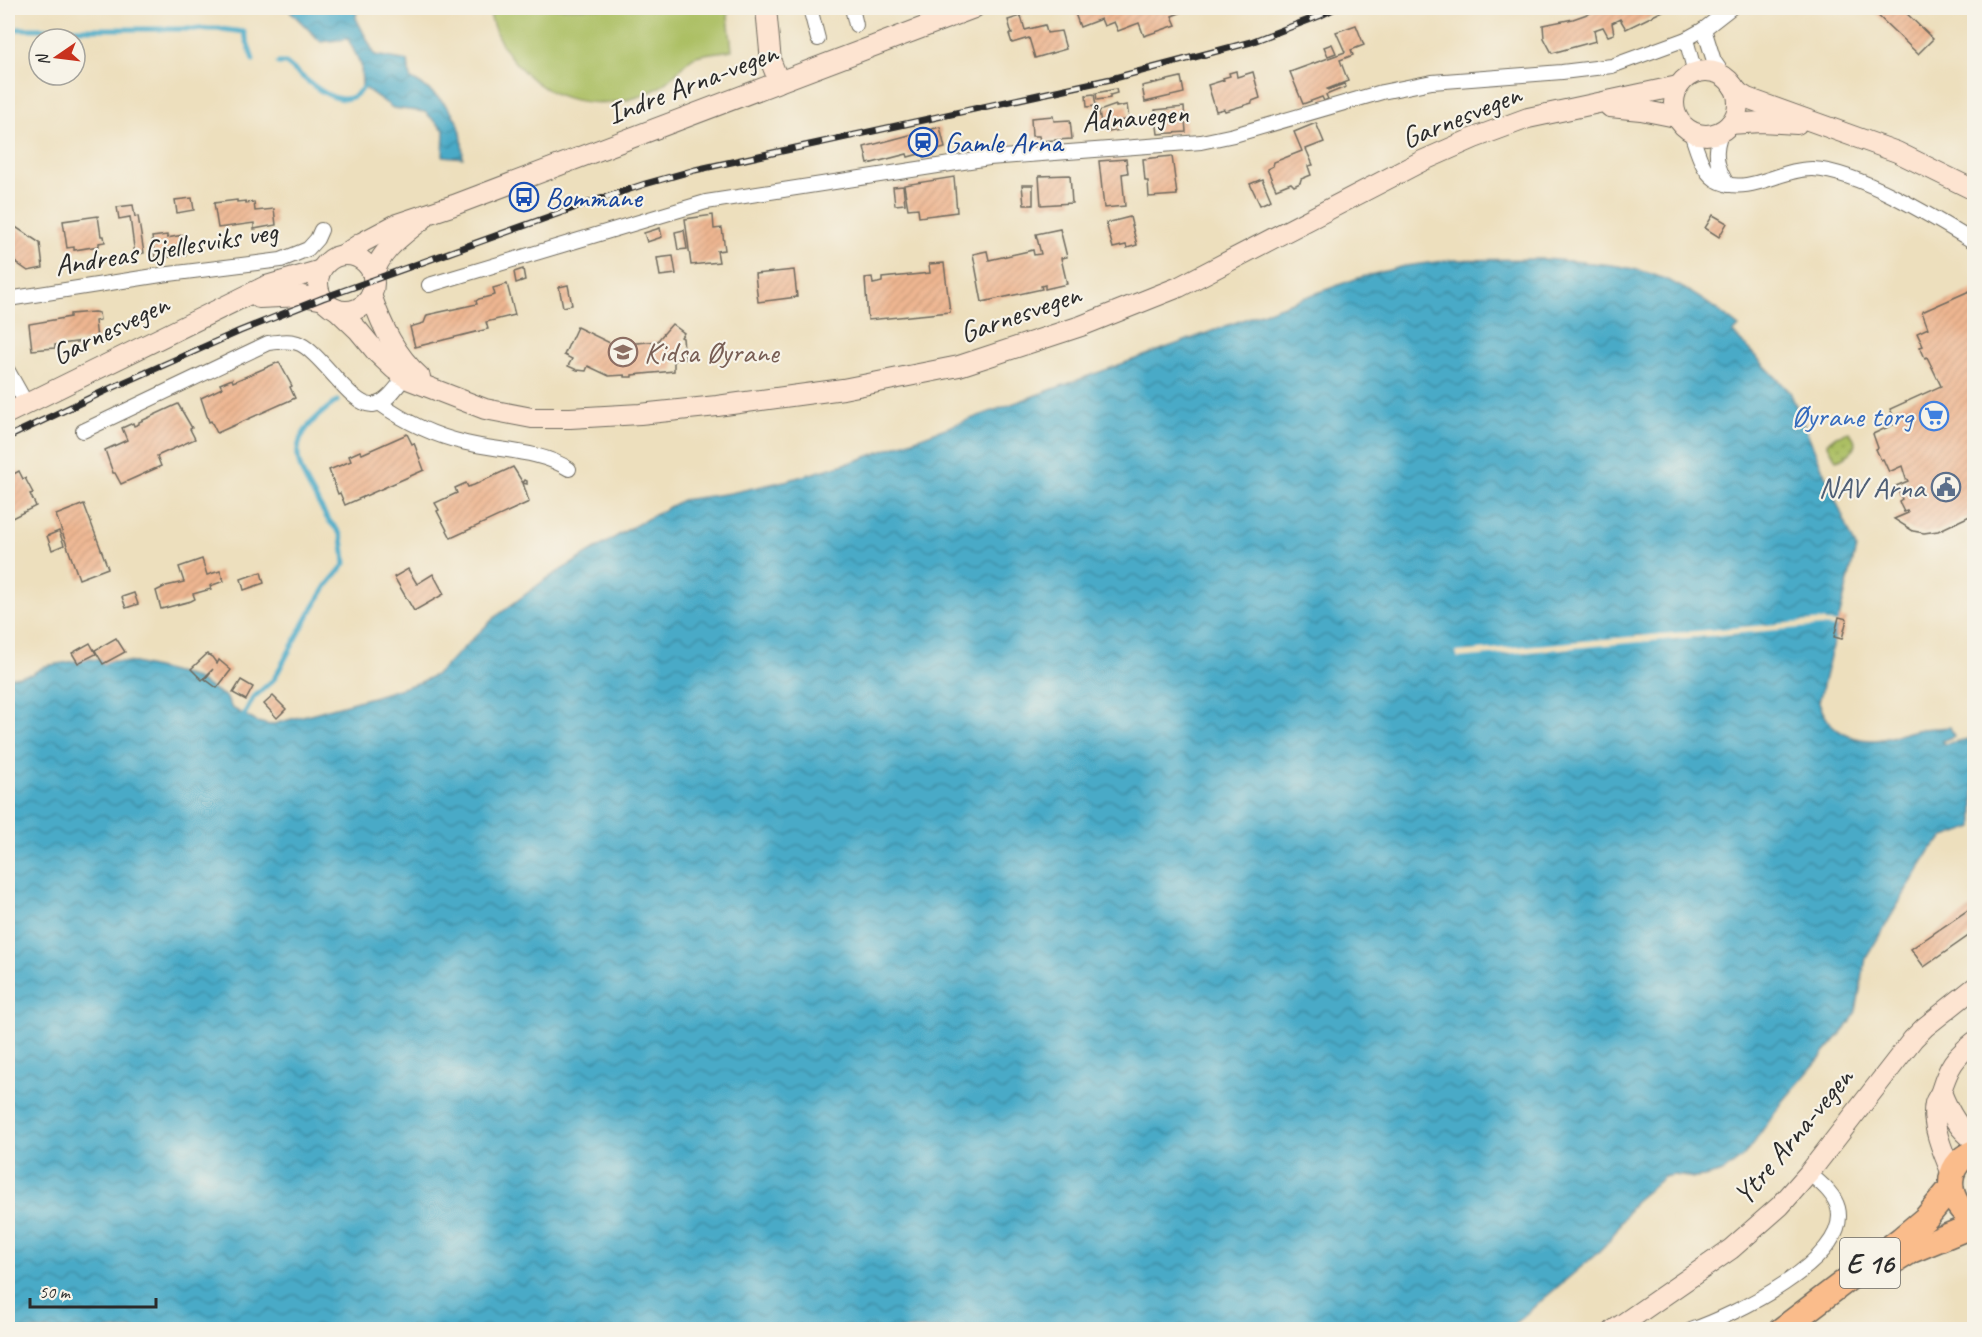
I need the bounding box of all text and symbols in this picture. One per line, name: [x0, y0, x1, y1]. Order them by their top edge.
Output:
north arrow: [27, 27, 87, 87]
street label: Indre Arna-vegen: [601, 33, 784, 133]
text: N: [32, 50, 54, 68]
street label: Garnesvegen: [1396, 74, 1528, 157]
street label: Ådnavegen: [1080, 93, 1190, 141]
place label: Gamle Arna: [944, 123, 1065, 161]
station icon: Gamle Arna: [907, 126, 939, 158]
place label: Bommane: [545, 178, 644, 216]
bus stop icon: Bommane: [508, 181, 540, 213]
street label: Andreas Gjellesviks veg: [52, 211, 281, 284]
street label: Garnesvegen: [954, 274, 1087, 351]
street label: Garnesvegen: [45, 284, 176, 374]
place label: Kidsa Øyrane: [644, 333, 781, 371]
school or university icon: Kidsa Øyrane: [607, 336, 639, 368]
place label: Øyrane torg: [1792, 397, 1915, 435]
supermarket icon: Øyrane torg: [1918, 400, 1950, 432]
place label: NAV Arna: [1818, 468, 1927, 506]
public building icon: NAV Arna: [1930, 471, 1962, 503]
street label: Ytre Arna-vegen: [1725, 1058, 1862, 1212]
road number: E 16: [1840, 1238, 1900, 1288]
scale bar: [30, 1271, 156, 1309]
text: 50 m: [39, 1281, 72, 1303]

